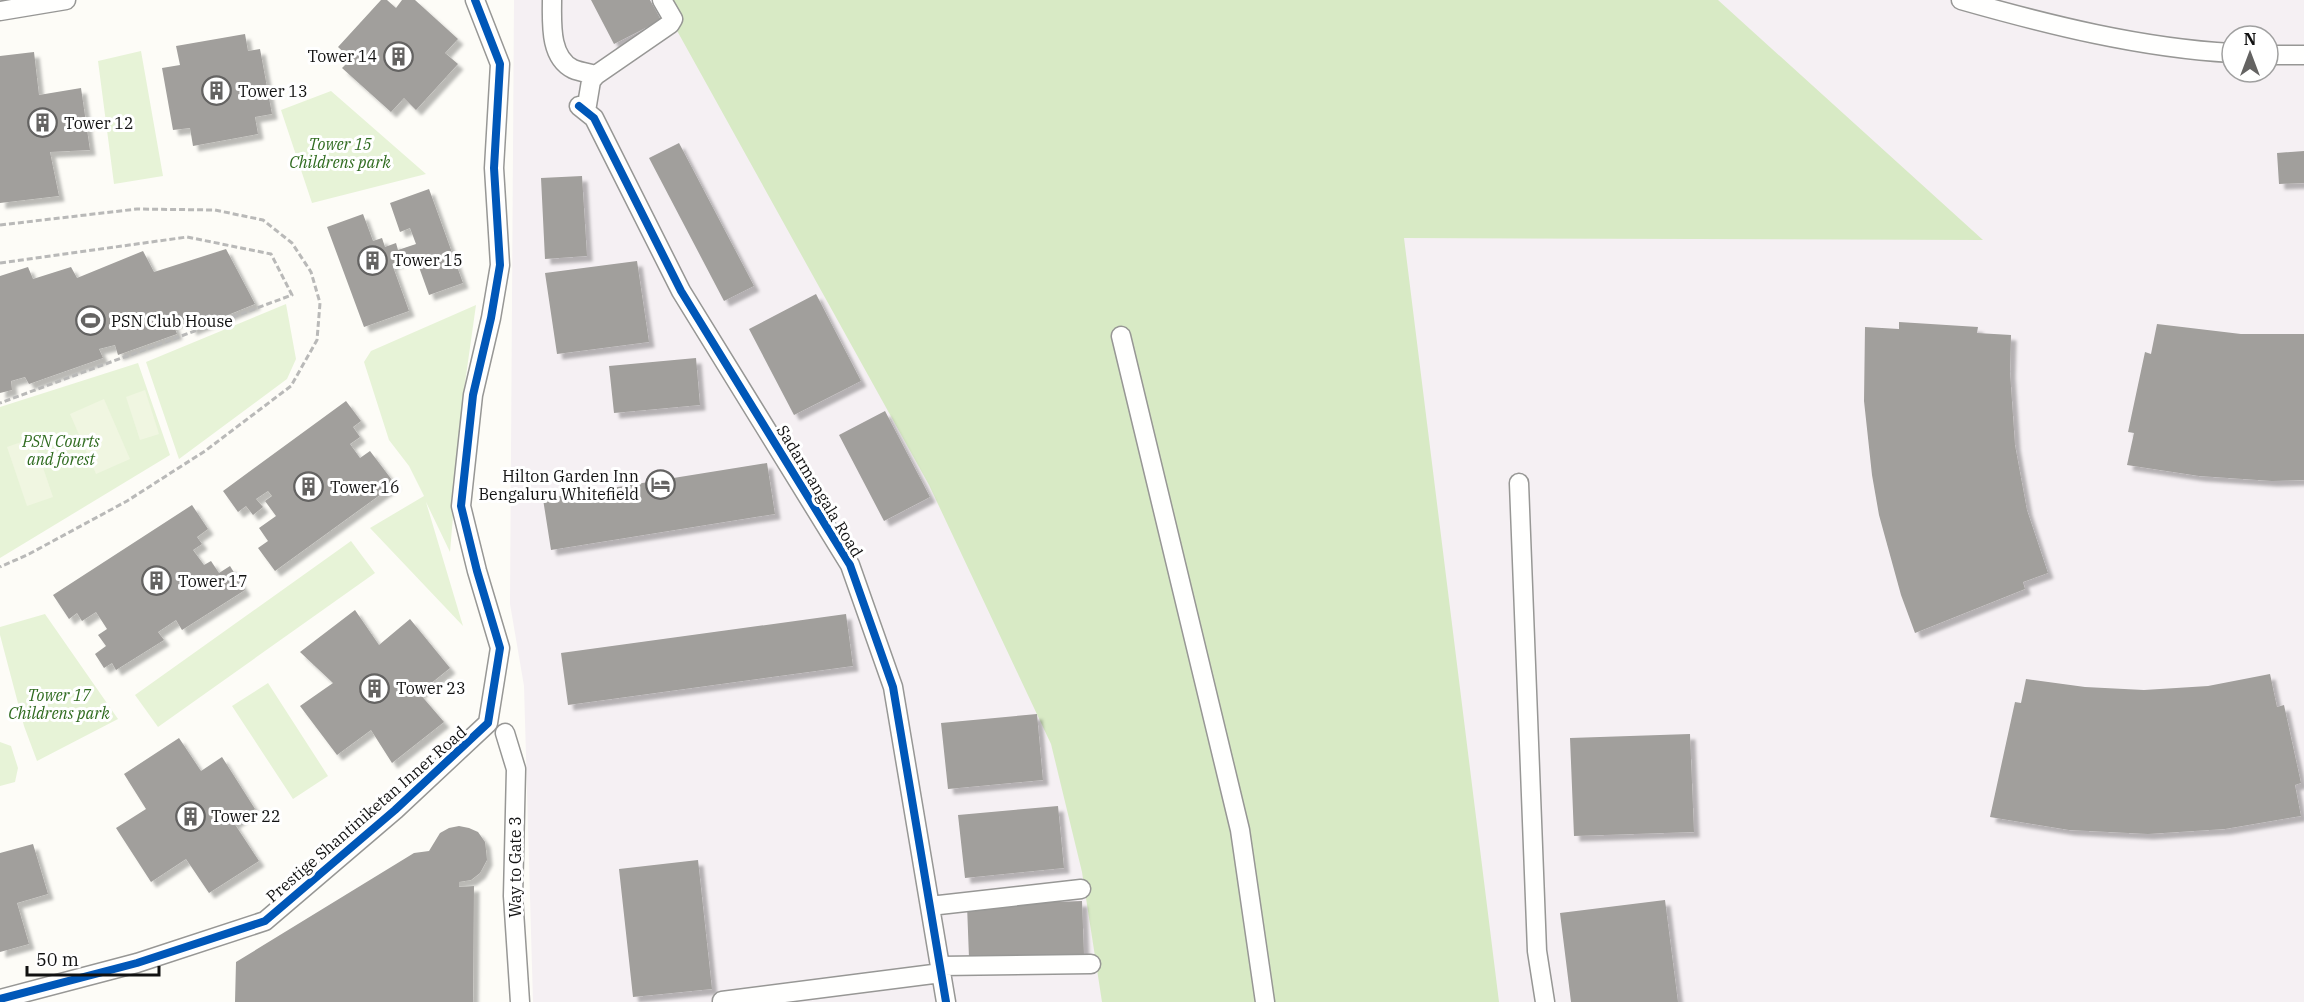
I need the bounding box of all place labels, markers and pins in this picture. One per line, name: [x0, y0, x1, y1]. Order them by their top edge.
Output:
building icon: Tower 14: [382, 40, 414, 72]
place label: Tower 14: [307, 46, 377, 66]
building icon: Tower 13: [201, 75, 233, 107]
place label: Tower 13: [238, 81, 308, 101]
building icon: Tower 12: [27, 107, 59, 139]
place label: Tower 12: [64, 113, 134, 133]
building icon: Tower 15: [356, 244, 388, 276]
place label: Tower 15: [393, 250, 463, 270]
sports icon: PSN Club House: [74, 305, 106, 337]
place label: PSN Club House: [111, 311, 233, 331]
place label: Hilton Garden Inn Bengaluru Whitefield: [478, 466, 639, 504]
hotel icon: Hilton Garden Inn Bengaluru Whitefield: [644, 469, 676, 501]
building icon: Tower 16: [293, 471, 325, 503]
place label: Tower 16: [330, 477, 400, 497]
building icon: Tower 17: [141, 565, 173, 597]
place label: Tower 17: [178, 571, 248, 591]
building icon: Tower 23: [359, 672, 391, 704]
place label: Tower 23: [396, 678, 466, 698]
building icon: Tower 22: [174, 800, 206, 832]
place label: Tower 22: [211, 806, 281, 826]

